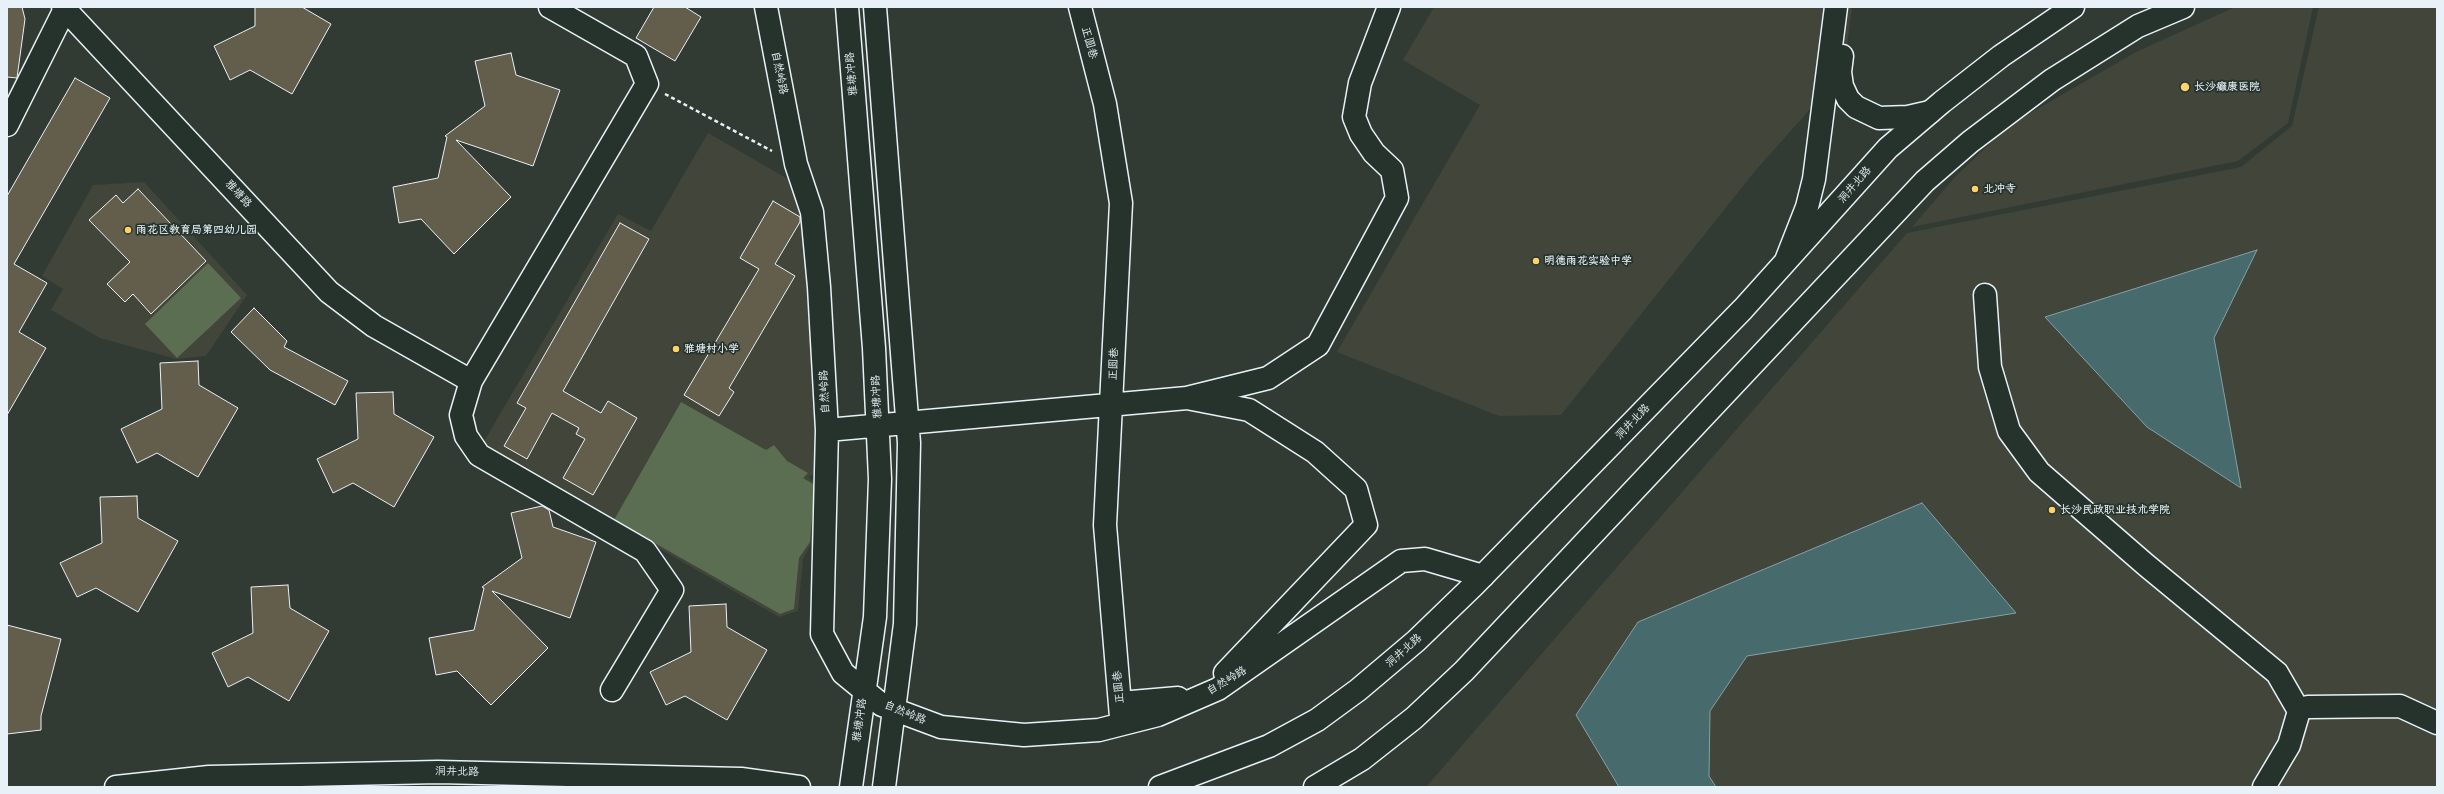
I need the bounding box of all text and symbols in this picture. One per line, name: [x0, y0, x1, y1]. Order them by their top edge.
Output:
street label: 正圆巷: [1078, 25, 1100, 61]
street label: 自然岭路: [768, 50, 790, 96]
street label: 雅塘冲路: [844, 52, 860, 96]
place label: 长沙癫康医院: [2194, 80, 2260, 94]
marker: 长沙癫康医院: [2179, 81, 2191, 93]
street label: 洞井北路: [1836, 164, 1874, 206]
street label: 雅塘路: [222, 177, 254, 211]
place label: 北冲寺: [1983, 182, 2016, 196]
marker: 北冲寺: [1970, 184, 1980, 194]
place label: 雨花区教育局第四幼儿园: [136, 223, 257, 237]
marker: 雨花区教育局第四幼儿园: [123, 225, 133, 235]
place label: 明德雨花实验中学: [1544, 254, 1632, 268]
marker: 明德雨花实验中学: [1531, 256, 1541, 266]
place label: 雅塘村小学: [684, 342, 739, 356]
marker: 雅塘村小学: [671, 344, 681, 354]
street label: 正圆巷: [1107, 347, 1121, 381]
street label: 自然岭路: [817, 370, 833, 414]
street label: 雅塘冲路: [869, 375, 885, 419]
street label: 洞井北路: [1613, 402, 1653, 442]
place label: 长沙民政职业技术学院: [2060, 503, 2170, 517]
marker: 长沙民政职业技术学院: [2047, 505, 2057, 515]
street label: 洞井北路: [1383, 632, 1425, 670]
street label: 自然岭路: [1205, 664, 1249, 698]
street label: 正圆巷: [1111, 670, 1127, 704]
street label: 雅塘冲路: [850, 697, 870, 743]
street label: 自然岭路: [882, 699, 928, 727]
street label: 洞井北路: [435, 765, 479, 779]

